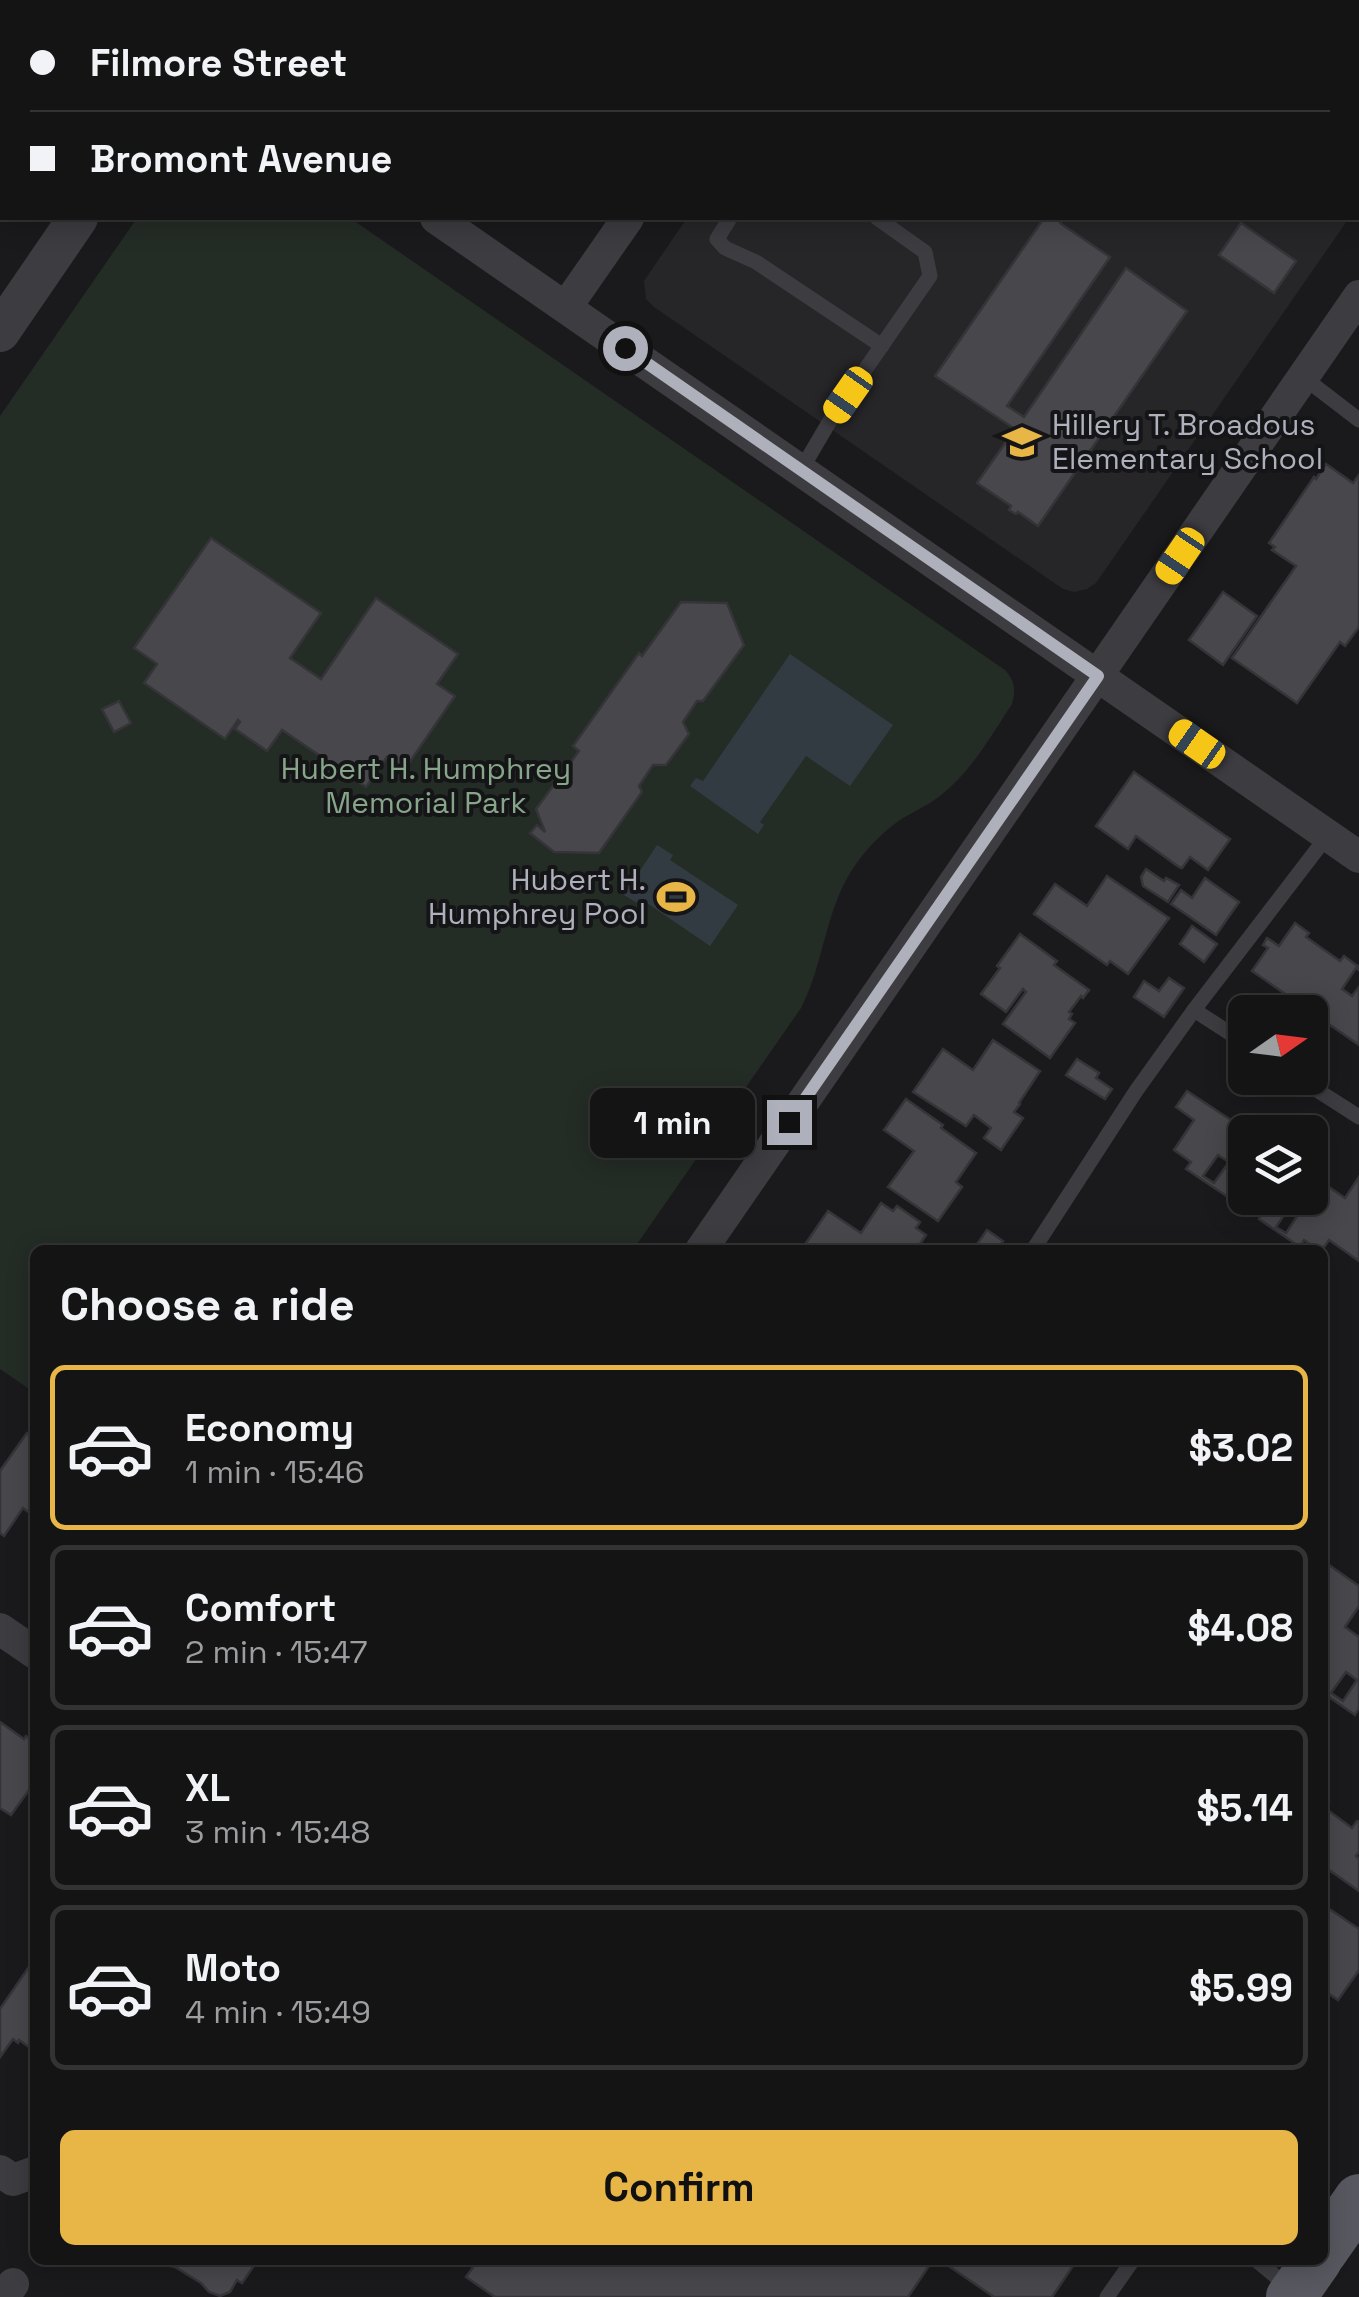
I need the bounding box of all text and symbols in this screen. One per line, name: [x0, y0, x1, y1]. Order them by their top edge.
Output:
text: Filmore Street: [90, 39, 347, 87]
text: Bromont Avenue: [90, 135, 392, 183]
route start: [603, 326, 648, 371]
car: [819, 362, 877, 428]
place label: Hillery T. Broadous Elementary School: [1052, 405, 1323, 478]
school or university icon: Hillery T. Broadous Elementary School: [1001, 421, 1043, 463]
car: [1151, 523, 1209, 589]
car: [1164, 715, 1230, 773]
park label: Hubert H. Humphrey Memorial Park: [281, 749, 571, 822]
place label: Hubert H. Humphrey Pool: [428, 860, 646, 933]
sports icon: Hubert H. Humphrey Pool: [655, 876, 697, 918]
north arrow: [1228, 995, 1328, 1095]
map controls: [1228, 995, 1328, 1215]
callout: 1 min: [589, 1087, 754, 1157]
route end: [767, 1100, 812, 1145]
text: 1 min: [633, 1103, 712, 1143]
button: layers: [1228, 1115, 1328, 1215]
text: Choose a ride: [60, 1276, 355, 1333]
icon: car: [65, 1403, 155, 1493]
text: Economy: [185, 1404, 354, 1452]
text: $3.02: [1189, 1424, 1293, 1472]
text: 1 min · 15:46: [185, 1452, 364, 1492]
icon: car: [65, 1583, 155, 1673]
text: Comfort: [185, 1584, 336, 1632]
text: $4.08: [1188, 1604, 1293, 1652]
text: 2 min · 15:47: [185, 1632, 368, 1672]
icon: car: [65, 1763, 155, 1853]
text: XL: [185, 1764, 230, 1812]
text: $5.14: [1196, 1784, 1293, 1832]
text: 3 min · 15:48: [185, 1812, 371, 1852]
icon: car: [65, 1943, 155, 2033]
text: Moto: [185, 1944, 281, 1992]
text: $5.99: [1189, 1964, 1293, 2012]
text: 4 min · 15:49: [185, 1992, 371, 2032]
button: Confirm: [60, 2130, 1298, 2245]

